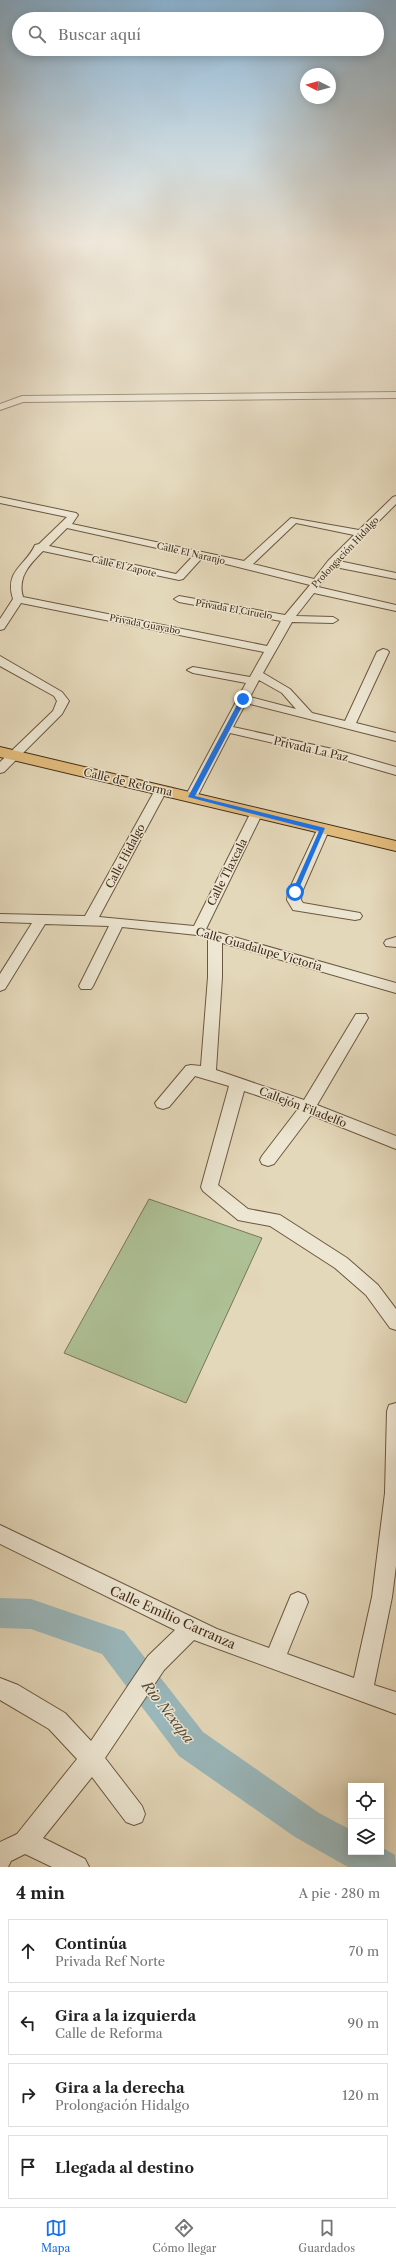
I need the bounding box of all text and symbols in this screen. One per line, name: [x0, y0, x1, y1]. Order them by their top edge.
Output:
search box: [12, 12, 384, 56]
icon: search: [26, 23, 48, 45]
text: Buscar aquí: [58, 25, 141, 44]
north arrow: [300, 68, 336, 104]
street label: Prolongación Hidalgo: [309, 514, 381, 590]
street label: Calle El Naranjo: [156, 540, 227, 566]
street label: Calle El Zapote: [91, 553, 157, 579]
street label: Privada El Ciruelo: [195, 597, 274, 621]
street label: Privada Guayabo: [109, 612, 182, 636]
route end: [234, 690, 252, 708]
street label: Privada La Paz: [272, 734, 350, 764]
street label: Calle de Reforma: [82, 765, 174, 799]
street label: Calle Hidalgo: [102, 821, 148, 891]
street label: Calle Tlaxcala: [204, 836, 250, 908]
route start: [286, 883, 304, 901]
street label: Calle Guadalupe Victoria: [194, 924, 324, 974]
street label: Callejón Filadelfo: [257, 1084, 349, 1130]
street label: Calle Emilio Carranza: [108, 1582, 238, 1652]
water label: Rio Nexapa: [137, 1676, 198, 1747]
map controls: [348, 1783, 384, 1855]
button: locate: [348, 1783, 384, 1819]
button: layers: [348, 1819, 384, 1855]
text: 4 min: [16, 1883, 65, 1903]
text: A pie · 280 m: [299, 1885, 380, 1901]
text: Continúa: [55, 1934, 127, 1953]
icon: ahead: [17, 1940, 39, 1962]
text: 70 m: [349, 1943, 379, 1959]
text: Privada Ref Norte: [55, 1953, 165, 1969]
text: Gira a la izquierda: [55, 2006, 196, 2025]
icon: left: [17, 2012, 39, 2034]
text: 90 m: [348, 2015, 379, 2031]
text: Calle de Reforma: [55, 2025, 163, 2041]
text: Gira a la derecha: [55, 2078, 185, 2097]
icon: right: [17, 2084, 39, 2106]
text: 120 m: [342, 2087, 379, 2103]
text: Prolongación Hidalgo: [55, 2097, 189, 2113]
icon: arrive: [17, 2156, 39, 2178]
text: Llegada al destino: [55, 2158, 194, 2177]
tab: Mapa: [41, 2217, 70, 2255]
tab: Cómo llegar: [152, 2217, 216, 2255]
tab: Guardados: [298, 2217, 355, 2255]

